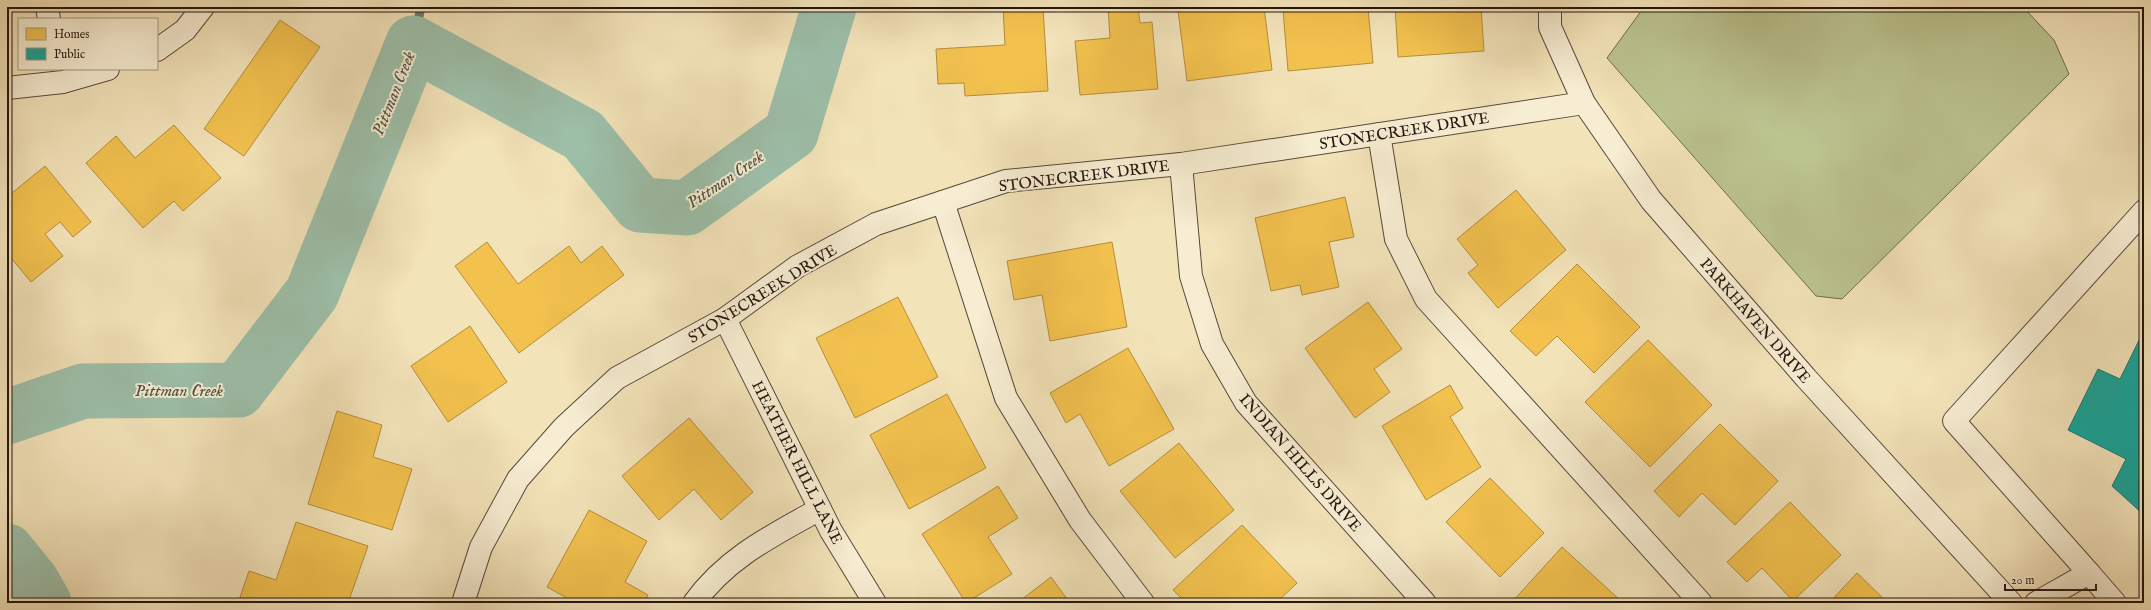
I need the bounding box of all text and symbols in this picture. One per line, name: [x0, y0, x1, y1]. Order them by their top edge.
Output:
legend: [18, 18, 158, 70]
text: Homes: [54, 27, 90, 42]
text: Public: [54, 47, 85, 62]
water label: Pittman Creek: [368, 48, 421, 138]
street label: STONECREEK DRIVE: [1318, 109, 1491, 155]
water label: Pittman Creek: [683, 147, 768, 214]
street label: STONECREEK DRIVE: [998, 157, 1171, 197]
street label: STONECREEK DRIVE: [685, 241, 841, 349]
street label: PARKHAVEN DRIVE: [1695, 255, 1814, 388]
street label: HEATHER HILL LANE: [746, 378, 846, 548]
water label: Pittman Creek: [135, 381, 223, 402]
street label: INDIAN HILLS DRIVE: [1234, 390, 1365, 537]
scale bar: [2005, 566, 2096, 592]
text: 20 m: [2011, 573, 2034, 588]

